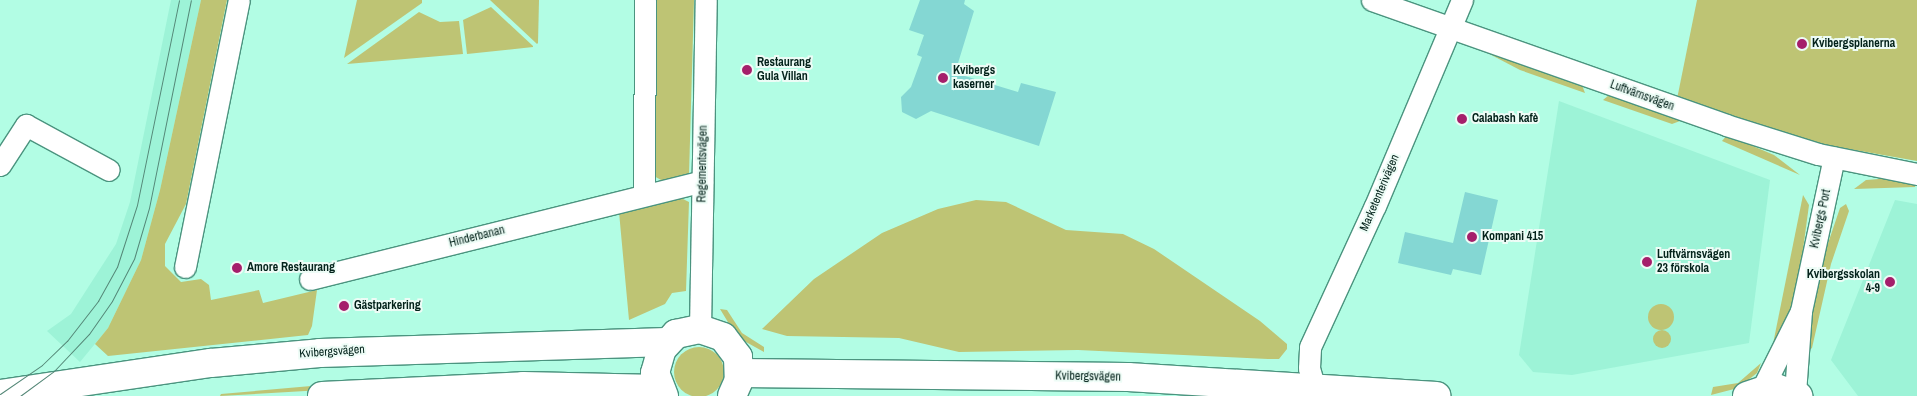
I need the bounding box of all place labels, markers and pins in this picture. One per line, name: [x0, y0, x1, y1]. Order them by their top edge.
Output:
place label: Kvibergsplanerna: [1812, 37, 1895, 51]
marker: Kvibergsplanerna: [1796, 38, 1808, 50]
place label: Restaurang Gula Villan: [757, 56, 811, 84]
marker: Restaurang Gula Villan: [741, 64, 753, 76]
place label: Kvibergs kaserner: [953, 64, 995, 92]
marker: Kvibergs kaserner: [937, 72, 949, 84]
place label: Calabash kafè: [1472, 112, 1538, 126]
marker: Calabash kafè: [1456, 113, 1468, 125]
place label: Kompani 415: [1482, 230, 1543, 244]
marker: Kompani 415: [1466, 231, 1478, 243]
place label: Luftvärnsvägen 23 förskola: [1657, 248, 1730, 276]
marker: Luftvärnsvägen 23 förskola: [1641, 256, 1653, 268]
place label: Amore Restaurang: [247, 261, 335, 275]
marker: Amore Restaurang: [231, 262, 243, 274]
place label: Kvibergsskolan 4-9: [1807, 268, 1880, 296]
marker: Kvibergsskolan 4-9: [1884, 276, 1896, 288]
place label: Gästparkering: [354, 299, 421, 313]
marker: Gästparkering: [338, 300, 350, 312]

